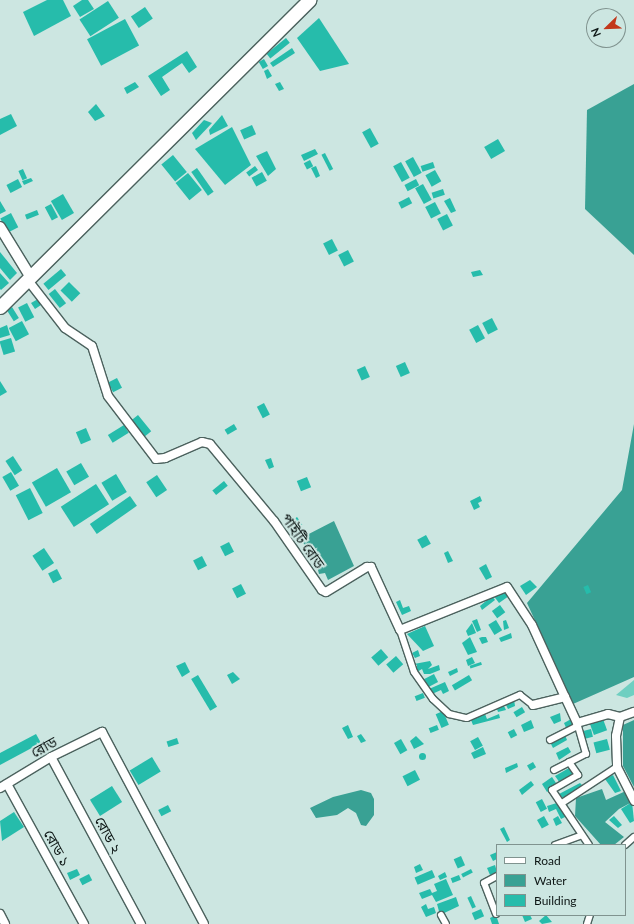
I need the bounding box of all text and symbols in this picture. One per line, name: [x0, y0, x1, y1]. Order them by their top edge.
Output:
north arrow: [586, 8, 626, 48]
text: N: [588, 26, 603, 39]
street label: পাইটি রোড: [278, 510, 328, 572]
street label: রোড: [28, 733, 60, 761]
street label: রোড ২: [91, 814, 125, 856]
street label: রোড ১: [40, 827, 74, 869]
legend: [496, 844, 626, 916]
text: Road: [534, 853, 561, 868]
text: Water: [534, 873, 567, 888]
text: Building: [534, 893, 577, 908]

